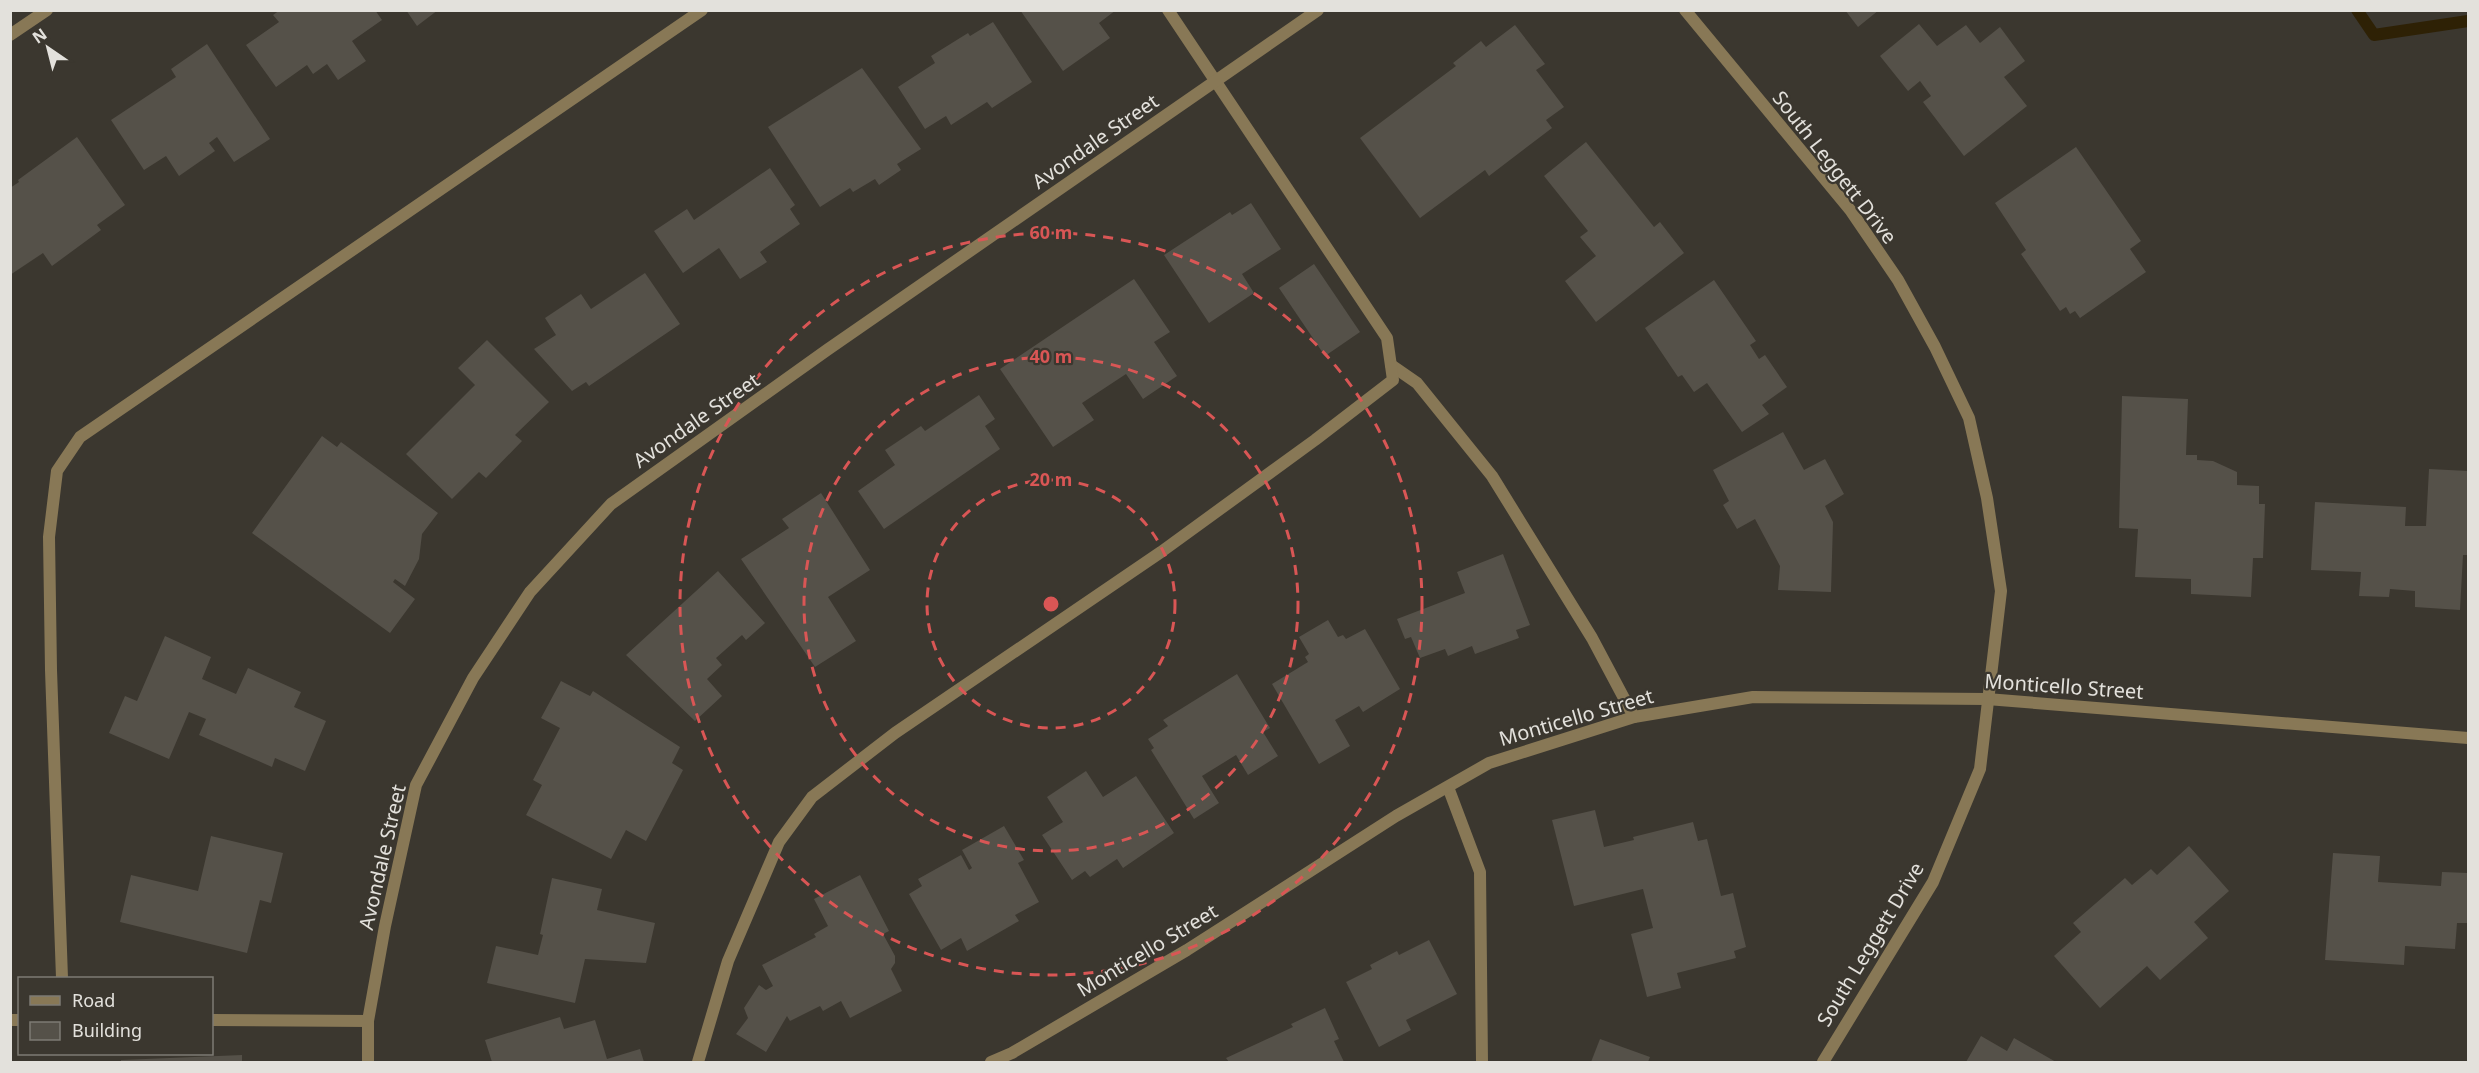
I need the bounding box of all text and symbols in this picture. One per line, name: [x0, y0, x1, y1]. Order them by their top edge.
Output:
north arrow: [18, 18, 78, 78]
text: N: [28, 23, 51, 48]
street label: South Leggett Drive: [1767, 85, 1903, 249]
street label: Avondale Street: [1026, 87, 1164, 195]
text: 60 m: [1030, 220, 1072, 244]
text: 40 m: [1030, 344, 1072, 368]
street label: Avondale Street: [627, 366, 765, 474]
text: 20 m: [1030, 467, 1072, 491]
centre of rings: [1041, 594, 1061, 614]
street label: Monticello Street: [1984, 667, 2144, 705]
street label: Monticello Street: [1496, 682, 1656, 752]
street label: Avondale Street: [352, 782, 412, 932]
street label: South Leggett Drive: [1810, 857, 1930, 1031]
street label: Monticello Street: [1072, 897, 1222, 1003]
legend: [18, 977, 213, 1055]
text: Road: [72, 988, 115, 1012]
text: Building: [72, 1018, 142, 1042]

